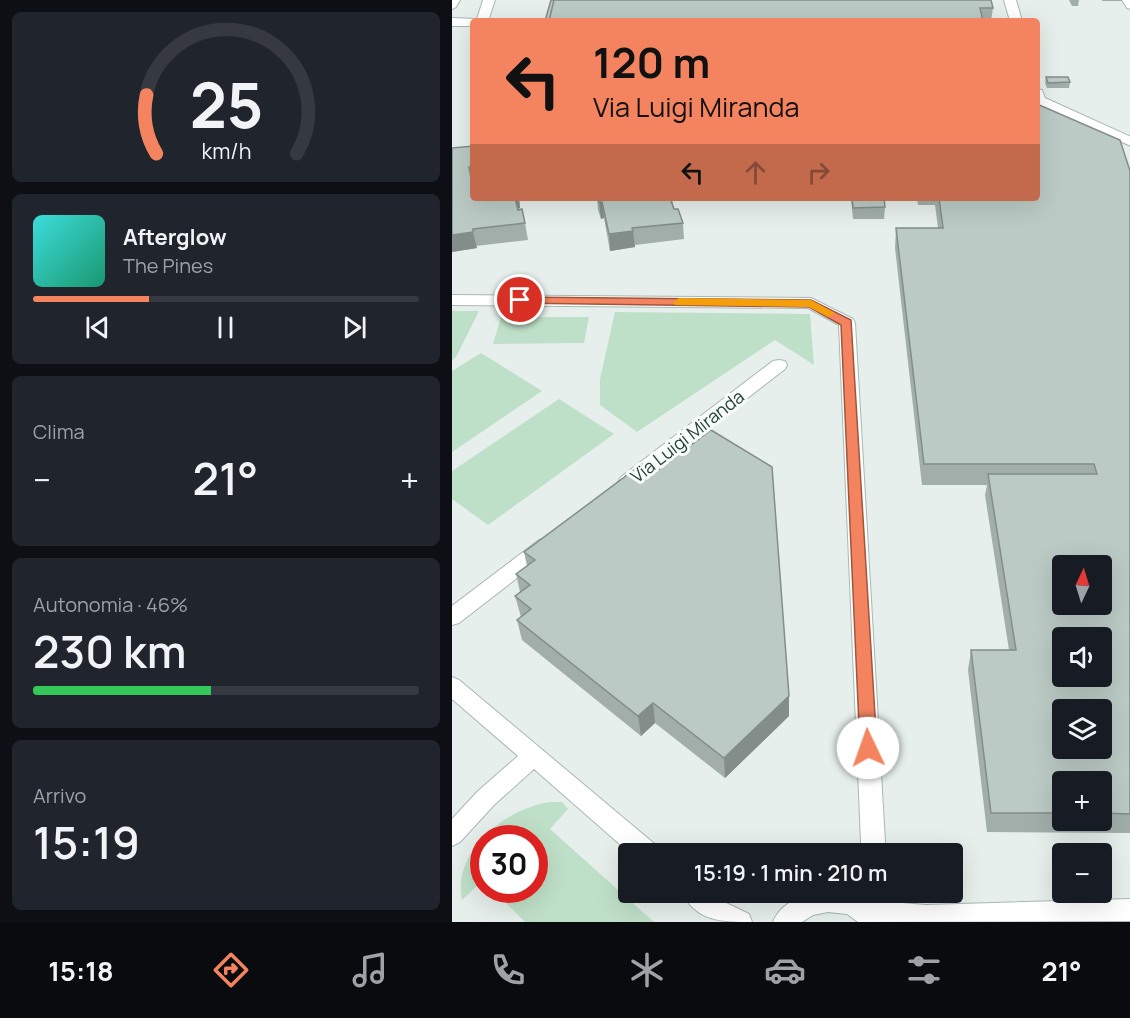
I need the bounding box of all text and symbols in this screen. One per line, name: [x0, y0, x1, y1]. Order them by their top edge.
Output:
text: 120 m: [593, 33, 710, 91]
icon: left: [494, 42, 572, 120]
text: 25: [189, 61, 263, 147]
text: Via Luigi Miranda: [593, 88, 799, 125]
text: km/h: [201, 136, 251, 165]
icon: left: [676, 156, 709, 189]
icon: ahead: [739, 156, 772, 189]
icon: right: [802, 156, 835, 189]
text: Afterglow: [123, 222, 227, 252]
text: The Pines: [123, 252, 213, 279]
pin: [494, 274, 545, 325]
icon: arrive: [503, 283, 536, 316]
icon: previous: [81, 311, 114, 344]
icon: pause: [209, 311, 242, 344]
icon: next: [338, 311, 371, 344]
street label: Via Luigi Miranda: [625, 384, 749, 488]
text: Clima: [33, 418, 85, 445]
text: 21°: [193, 447, 258, 509]
text: −: [33, 457, 51, 502]
text: +: [400, 457, 419, 502]
north arrow: [1052, 555, 1112, 615]
map controls: [1052, 555, 1112, 903]
text: Autonomia · 46%: [33, 591, 188, 618]
text: 230 km: [33, 620, 186, 682]
button: sound: [1052, 627, 1112, 687]
button: layers: [1052, 699, 1112, 759]
position arrow: [836, 716, 900, 780]
button: +: [1052, 771, 1112, 831]
text: Arrivo: [33, 782, 86, 809]
text: 15:19: [33, 811, 140, 873]
speed limit sign: 30: [470, 825, 548, 903]
button: −: [1052, 843, 1112, 903]
text: 15:19 · 1 min · 210 m: [694, 858, 887, 888]
icon: directions: [210, 949, 252, 991]
icon: music: [349, 949, 391, 991]
icon: phone: [487, 949, 529, 991]
icon: climate: [626, 949, 668, 991]
icon: car: [764, 949, 806, 991]
icon: filters: [903, 949, 945, 991]
text: 15:18: [48, 952, 114, 989]
text: 21°: [1042, 952, 1082, 989]

